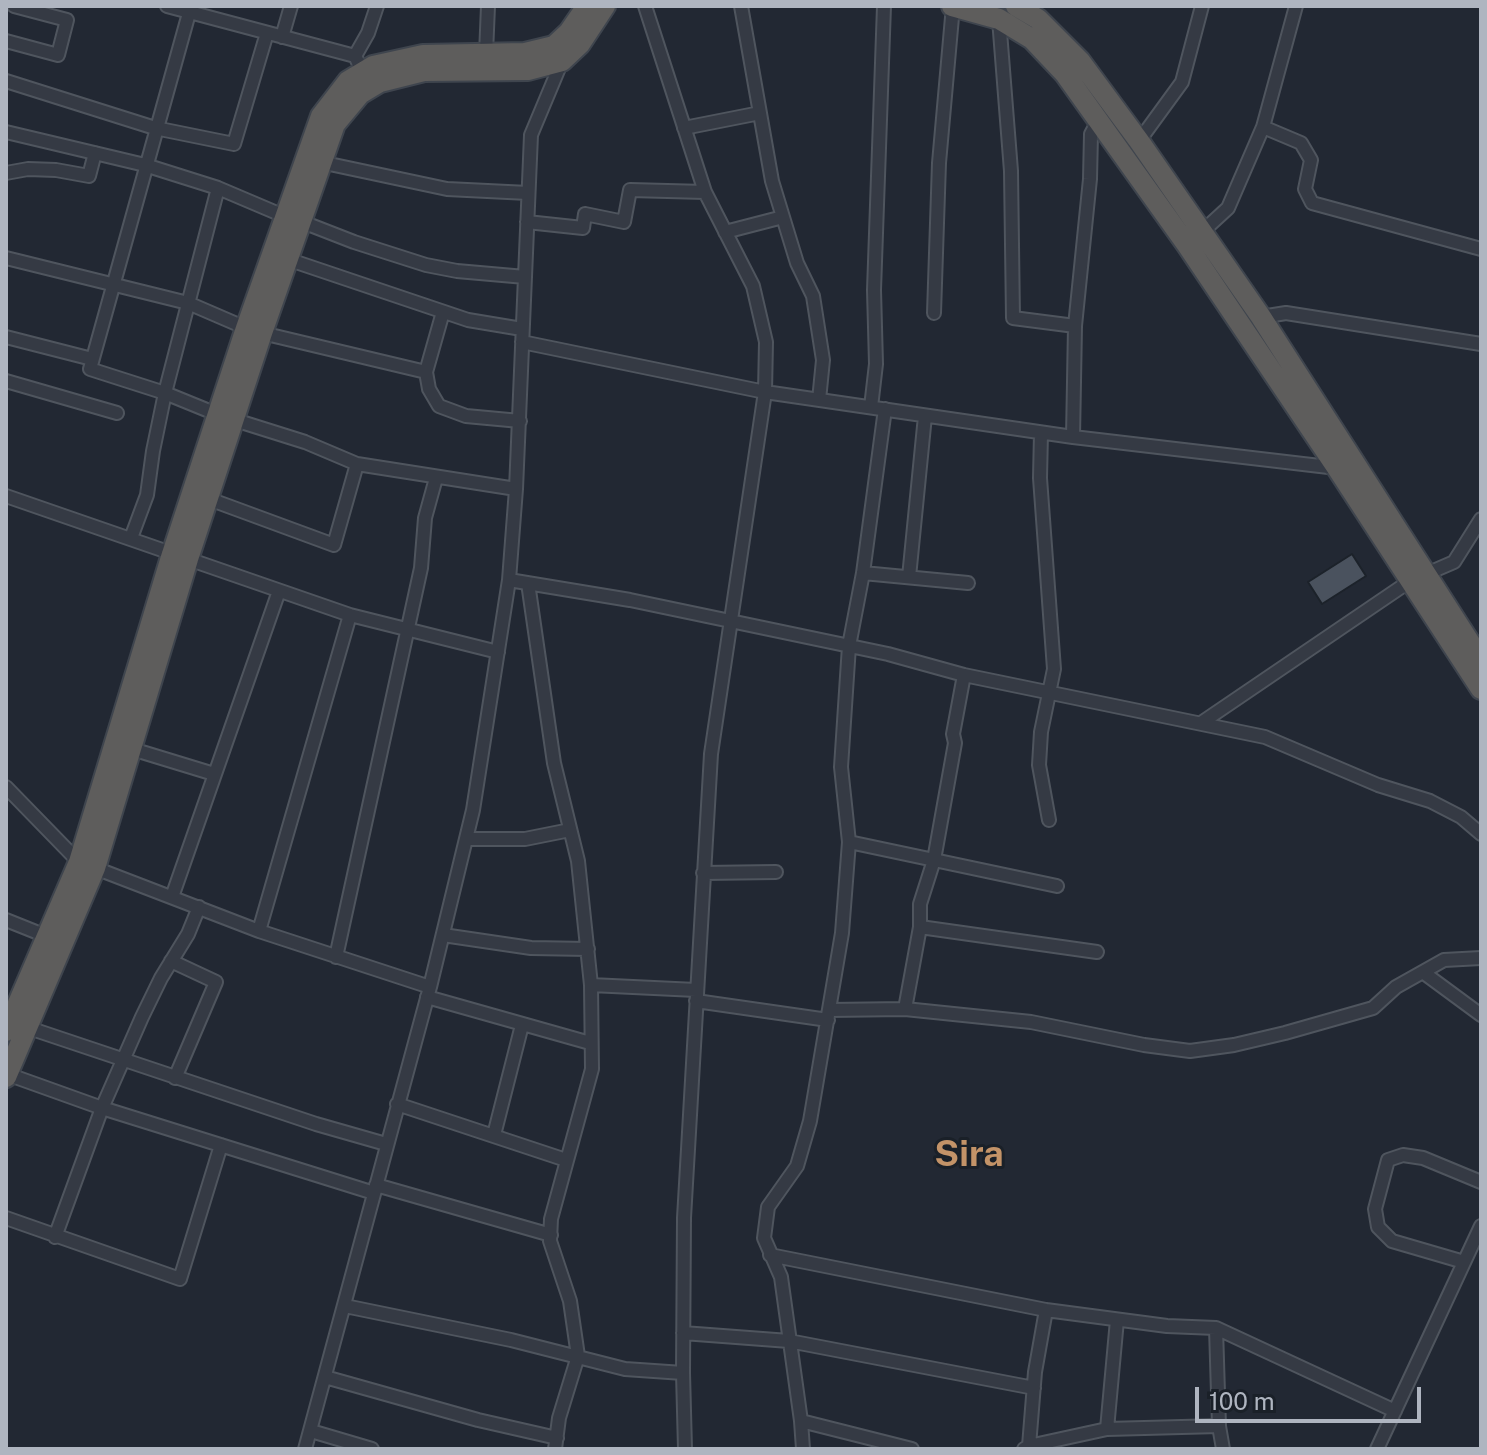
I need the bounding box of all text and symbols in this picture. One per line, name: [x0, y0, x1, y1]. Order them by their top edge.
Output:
district label: Sira: [934, 1133, 1004, 1177]
scale bar: [1199, 1371, 1425, 1421]
text: 100 m: [1209, 1387, 1275, 1415]

